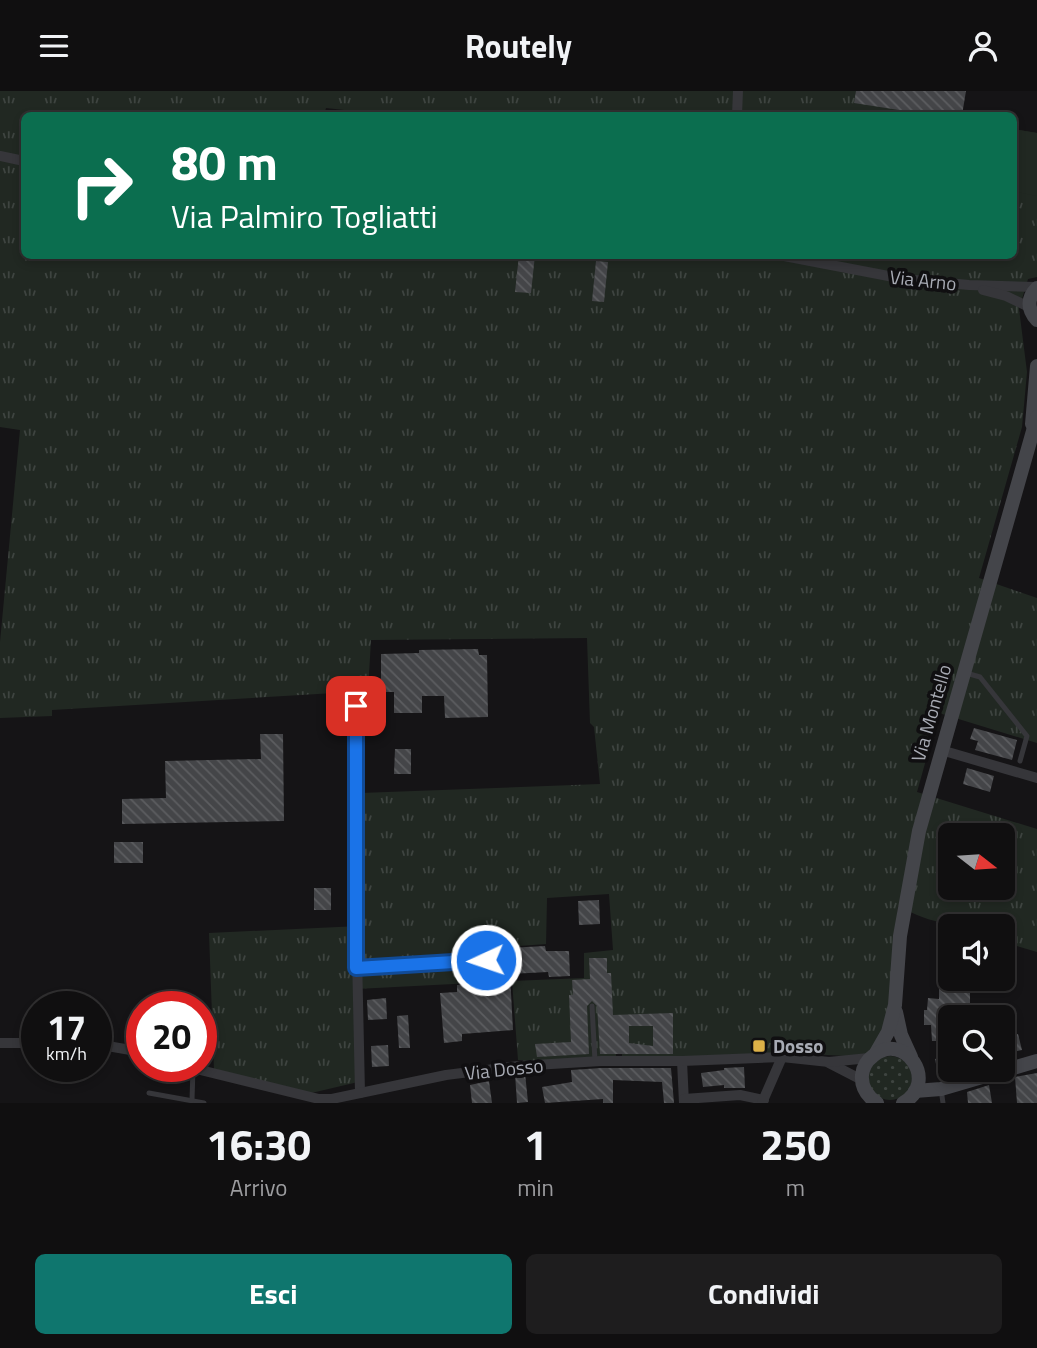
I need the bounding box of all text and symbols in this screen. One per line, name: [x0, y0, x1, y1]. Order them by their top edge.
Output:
text: Routely: [465, 22, 572, 70]
icon: menu: [35, 27, 73, 65]
icon: person: [964, 27, 1002, 65]
text: 80 m: [171, 124, 278, 199]
icon: right: [56, 140, 147, 231]
text: Via Palmiro Togliatti: [171, 192, 438, 240]
street label: Via Arno: [888, 262, 958, 297]
street label: Via Montello: [903, 661, 958, 765]
pin: [326, 676, 386, 736]
icon: arrive: [337, 687, 375, 725]
north arrow: [938, 823, 1015, 899]
map controls: [938, 823, 1015, 1082]
button: sound: [938, 914, 1015, 991]
position arrow: [449, 923, 523, 997]
speed limit sign: 20: [126, 991, 217, 1082]
text: 17: [47, 1000, 86, 1054]
button: search: [938, 1005, 1015, 1082]
place label: Dosso: [773, 1031, 823, 1060]
marker: Dosso: [751, 1038, 767, 1054]
text: km/h: [46, 1040, 87, 1067]
street label: Via Dosso: [463, 1050, 545, 1087]
text: 16:30: [206, 1112, 311, 1176]
text: 1: [524, 1112, 547, 1176]
text: 250: [760, 1112, 831, 1176]
text: Arrivo: [230, 1170, 287, 1205]
text: min: [517, 1170, 554, 1205]
text: m: [786, 1170, 805, 1205]
button: Esci: [35, 1254, 512, 1334]
button: Condividi: [526, 1254, 1002, 1334]

